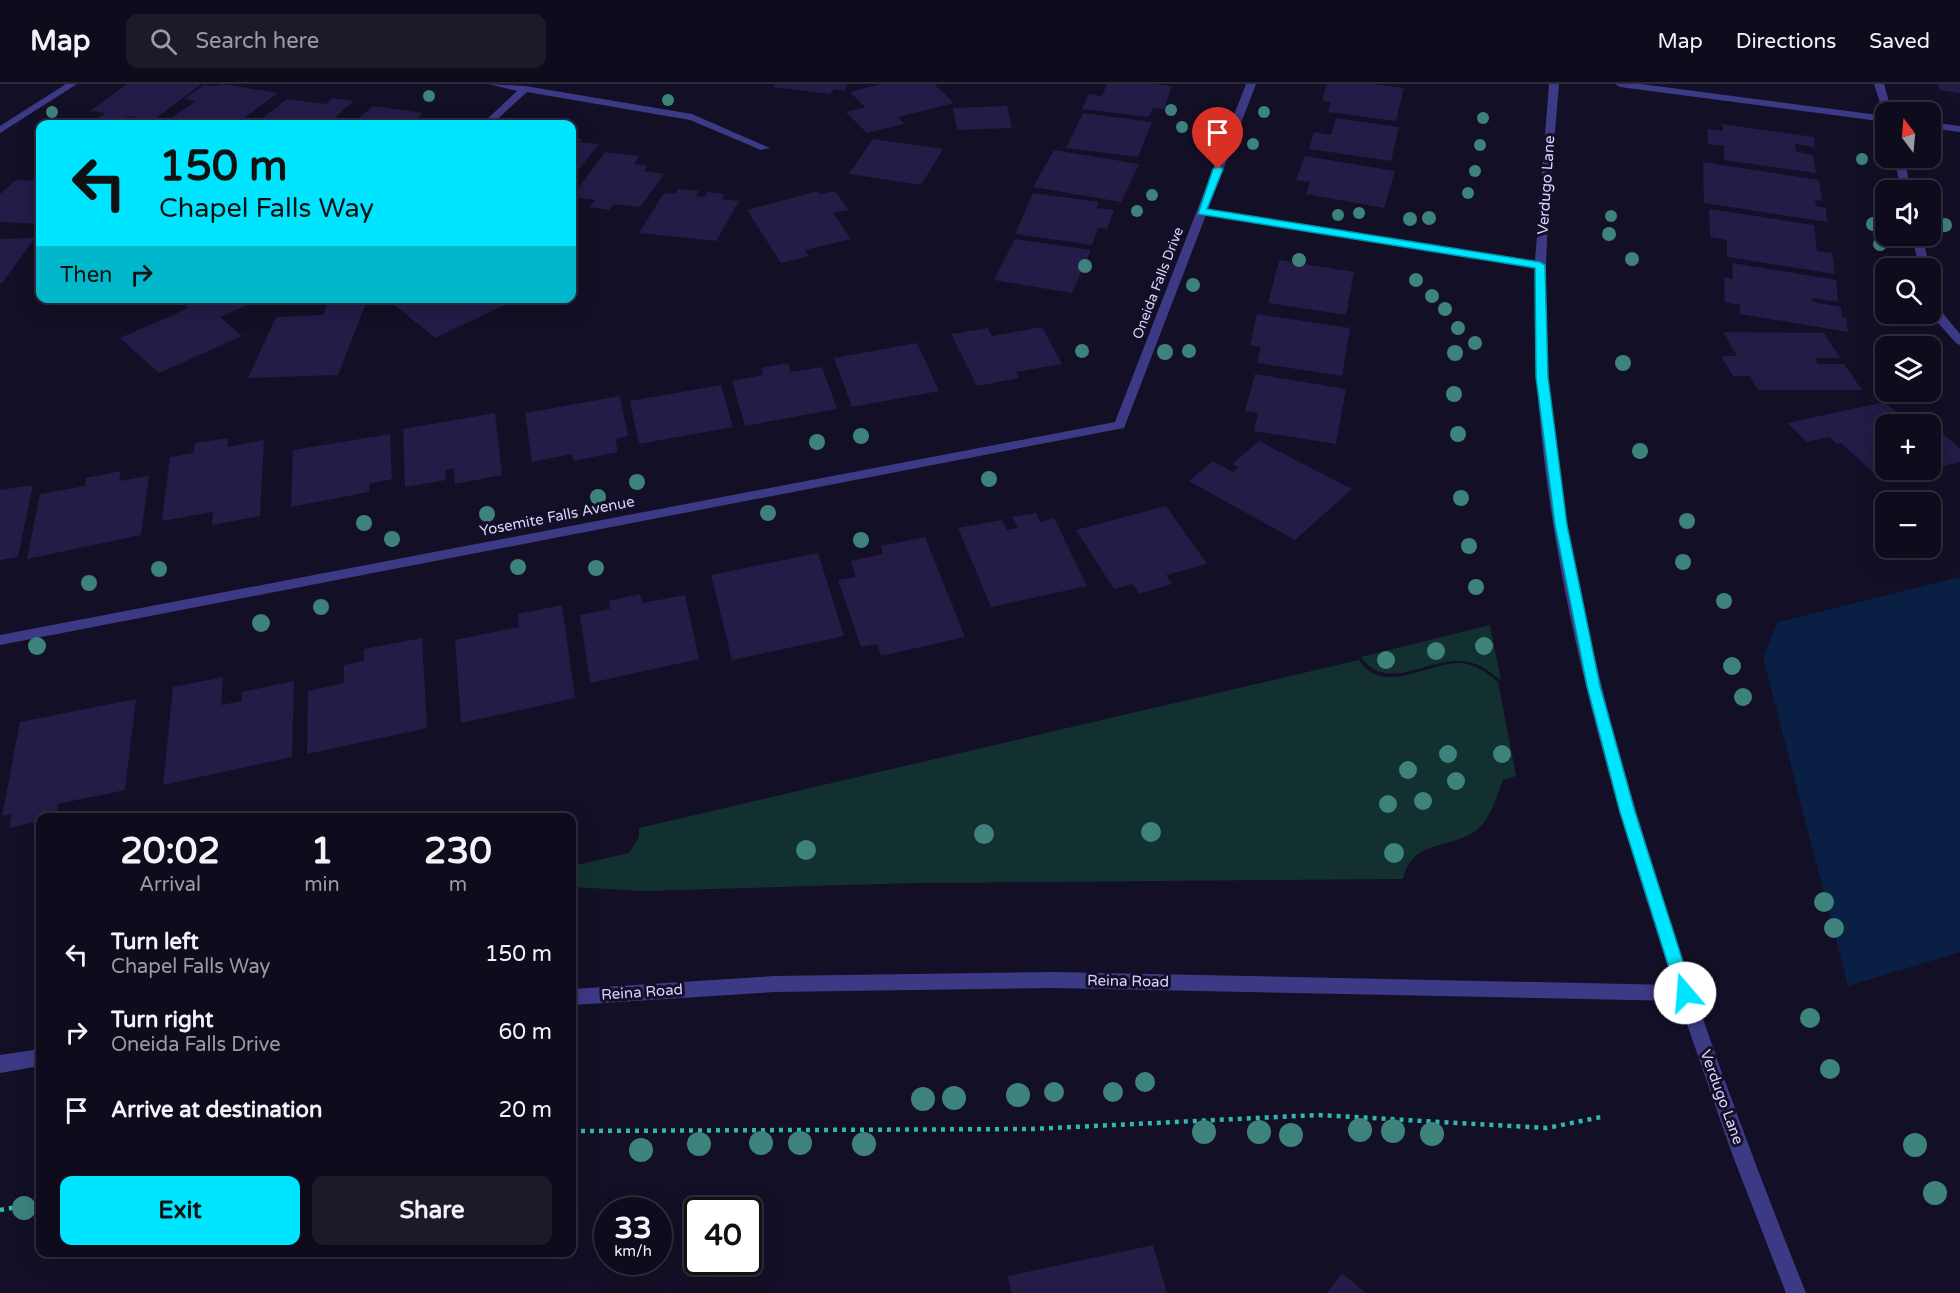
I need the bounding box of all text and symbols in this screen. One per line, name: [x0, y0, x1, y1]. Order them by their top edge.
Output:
search box: [126, 14, 546, 68]
text: Map: [30, 24, 90, 58]
icon: search: [147, 25, 180, 58]
text: Search here: [195, 28, 319, 54]
text: Map: [1657, 29, 1703, 54]
text: Directions: [1736, 29, 1836, 54]
text: Saved: [1869, 29, 1930, 54]
north arrow: [1875, 102, 1941, 168]
map controls: [1875, 102, 1941, 558]
pin: [1192, 107, 1243, 169]
icon: arrive: [1201, 116, 1234, 149]
street label: Verdugo Lane: [1534, 135, 1558, 235]
text: 150 m: [159, 141, 288, 192]
icon: left: [60, 144, 138, 222]
button: sound: [1875, 180, 1941, 246]
text: Chapel Falls Way: [159, 192, 374, 225]
street label: Oneida Falls Drive: [1129, 225, 1187, 341]
icon: right: [125, 258, 158, 291]
button: search: [1875, 258, 1941, 324]
text: Then: [60, 262, 113, 288]
button: layers: [1875, 336, 1941, 402]
button: +: [1875, 414, 1941, 480]
street label: Yosemite Falls Avenue: [478, 492, 636, 540]
button: −: [1875, 492, 1941, 558]
text: 20:02: [120, 830, 220, 873]
text: 1: [311, 830, 333, 873]
text: 230: [424, 830, 492, 873]
text: Arrival: [139, 873, 201, 897]
text: min: [304, 873, 340, 897]
text: m: [449, 873, 467, 897]
text: Turn left: [111, 929, 199, 955]
icon: left: [60, 938, 93, 971]
text: 150 m: [485, 941, 552, 967]
text: Chapel Falls Way: [111, 955, 270, 979]
position arrow: [1653, 961, 1717, 1025]
street label: Reina Road: [1087, 971, 1169, 991]
street label: Reina Road: [600, 980, 684, 1004]
text: Turn right: [111, 1007, 213, 1033]
icon: right: [60, 1016, 93, 1049]
text: 60 m: [498, 1019, 552, 1045]
text: Oneida Falls Drive: [111, 1033, 281, 1057]
street label: Verdugo Lane: [1697, 1047, 1747, 1147]
icon: arrive: [60, 1094, 93, 1127]
text: Arrive at destination: [111, 1097, 322, 1123]
text: 20 m: [498, 1097, 552, 1123]
button: Exit: [60, 1176, 300, 1245]
button: Share: [312, 1176, 552, 1245]
speed limit sign: 40: [684, 1197, 762, 1275]
text: 33: [614, 1210, 652, 1247]
text: km/h: [614, 1242, 652, 1260]

